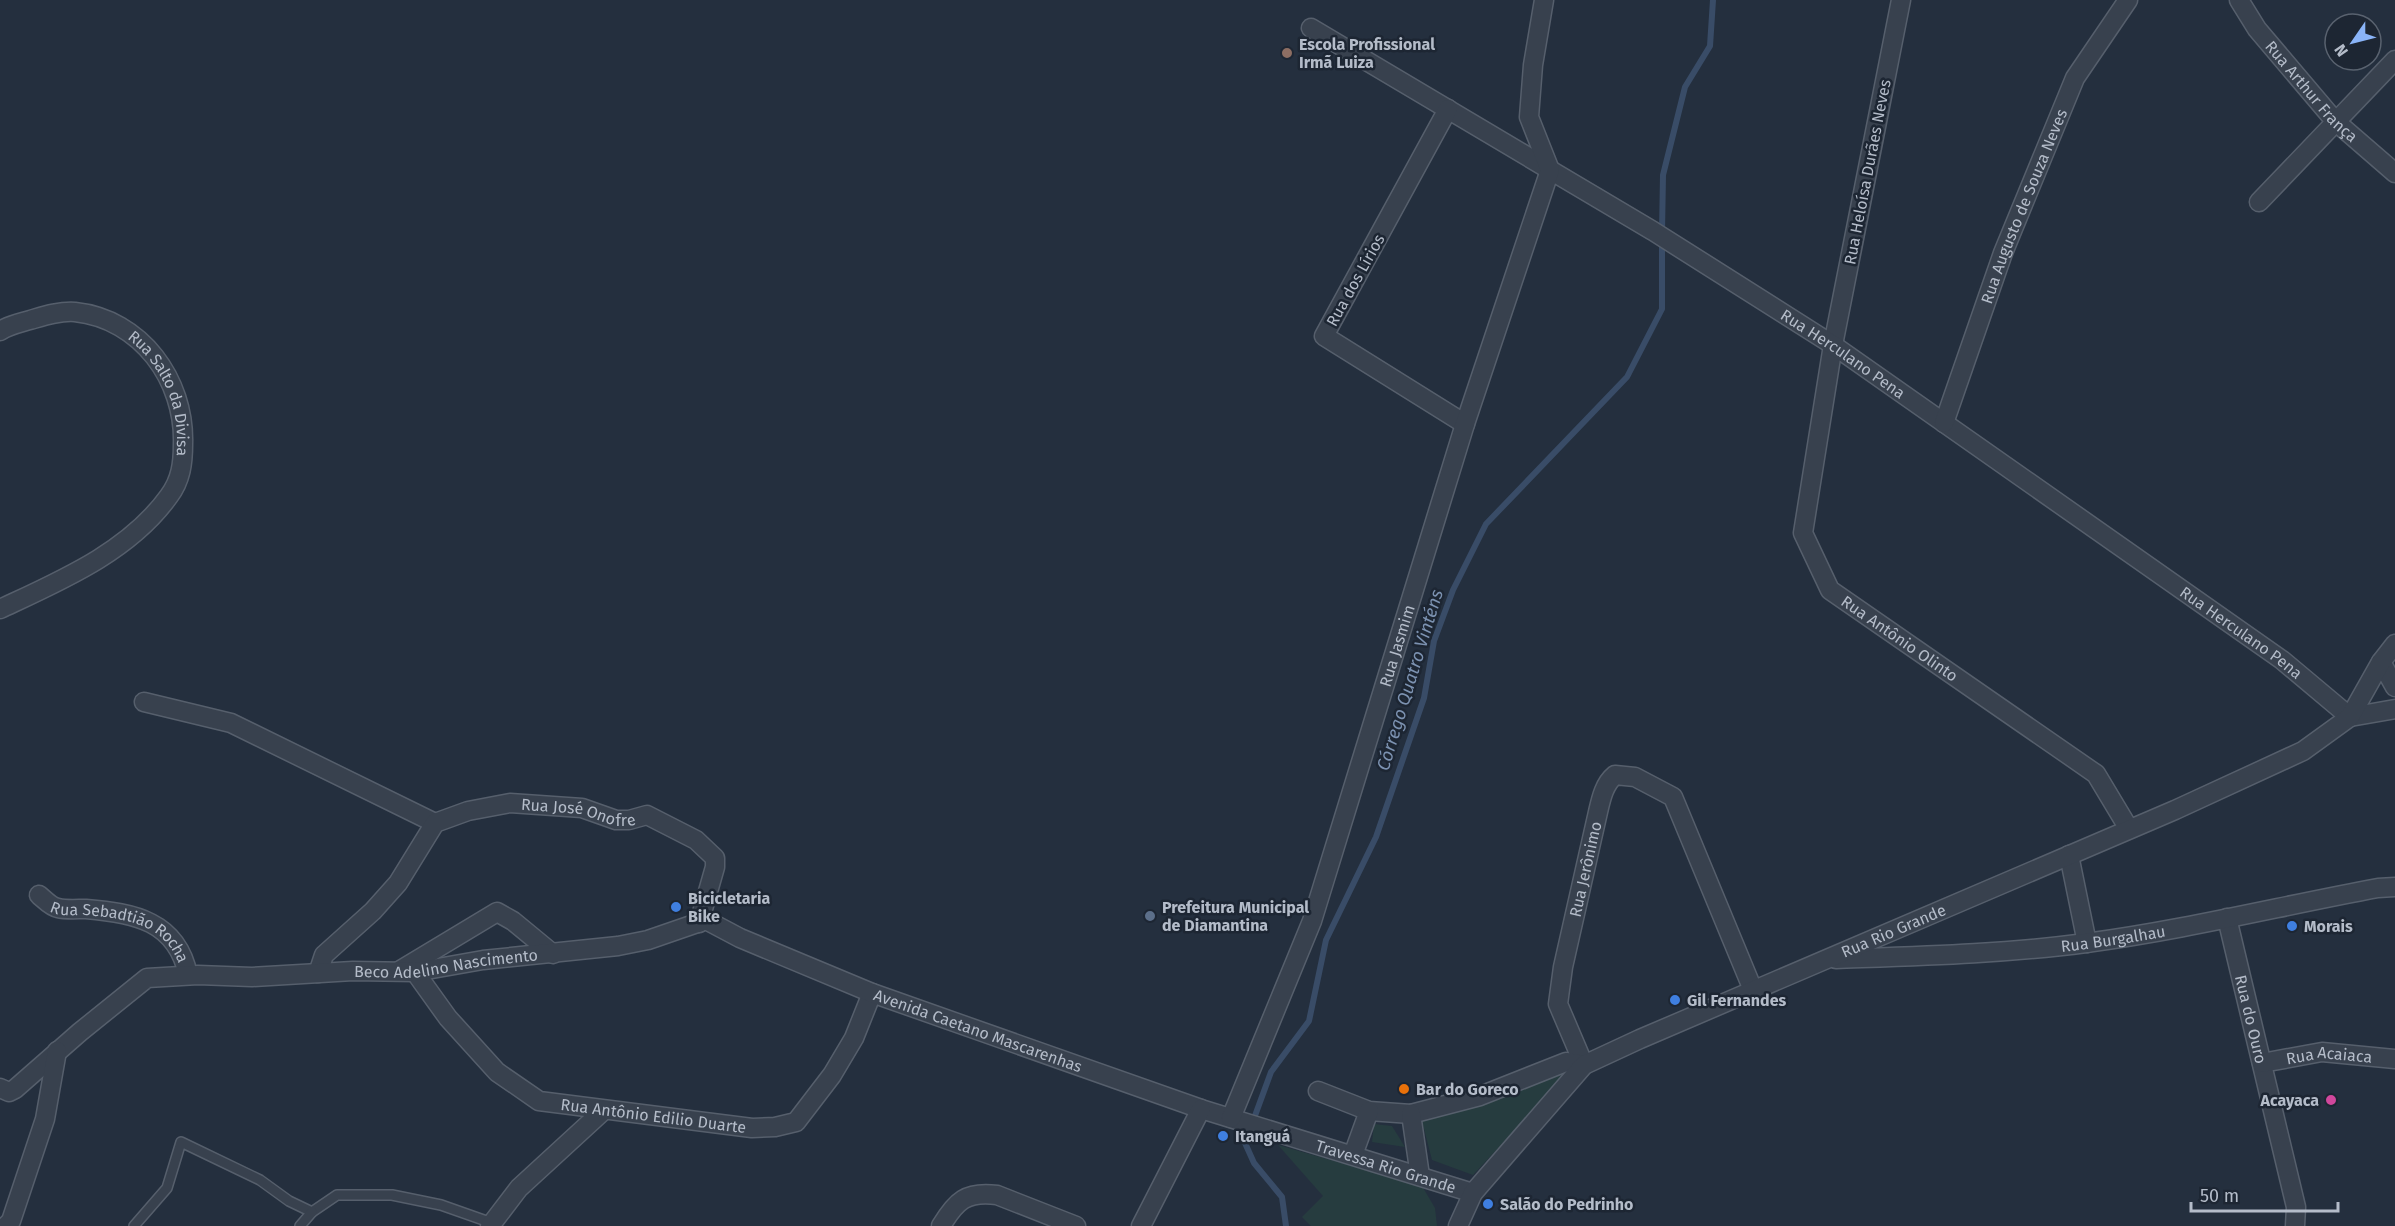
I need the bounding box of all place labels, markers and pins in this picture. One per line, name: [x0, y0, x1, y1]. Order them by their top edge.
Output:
place label: Escola Profissional Irmã Luiza: [1299, 35, 1435, 72]
marker: Escola Profissional Irmã Luiza: [1280, 46, 1294, 60]
place label: Bicicletaria Bike: [688, 889, 770, 926]
place label: Prefeitura Municipal de Diamantina: [1162, 898, 1309, 935]
marker: Bicicletaria Bike: [669, 900, 683, 914]
marker: Prefeitura Municipal de Diamantina: [1143, 909, 1157, 923]
place label: Morais: [2304, 917, 2353, 936]
marker: Morais: [2285, 919, 2299, 933]
place label: Gil Fernandes: [1687, 991, 1787, 1010]
marker: Gil Fernandes: [1668, 993, 1682, 1007]
place label: Bar do Goreco: [1416, 1080, 1519, 1099]
marker: Bar do Goreco: [1397, 1082, 1411, 1096]
place label: Acayaca: [2260, 1091, 2319, 1110]
marker: Acayaca: [2324, 1093, 2338, 1107]
place label: Itanguá: [1235, 1127, 1290, 1146]
marker: Itanguá: [1216, 1129, 1230, 1143]
place label: Salão do Pedrinho: [1500, 1195, 1633, 1214]
marker: Salão do Pedrinho: [1481, 1197, 1495, 1211]

